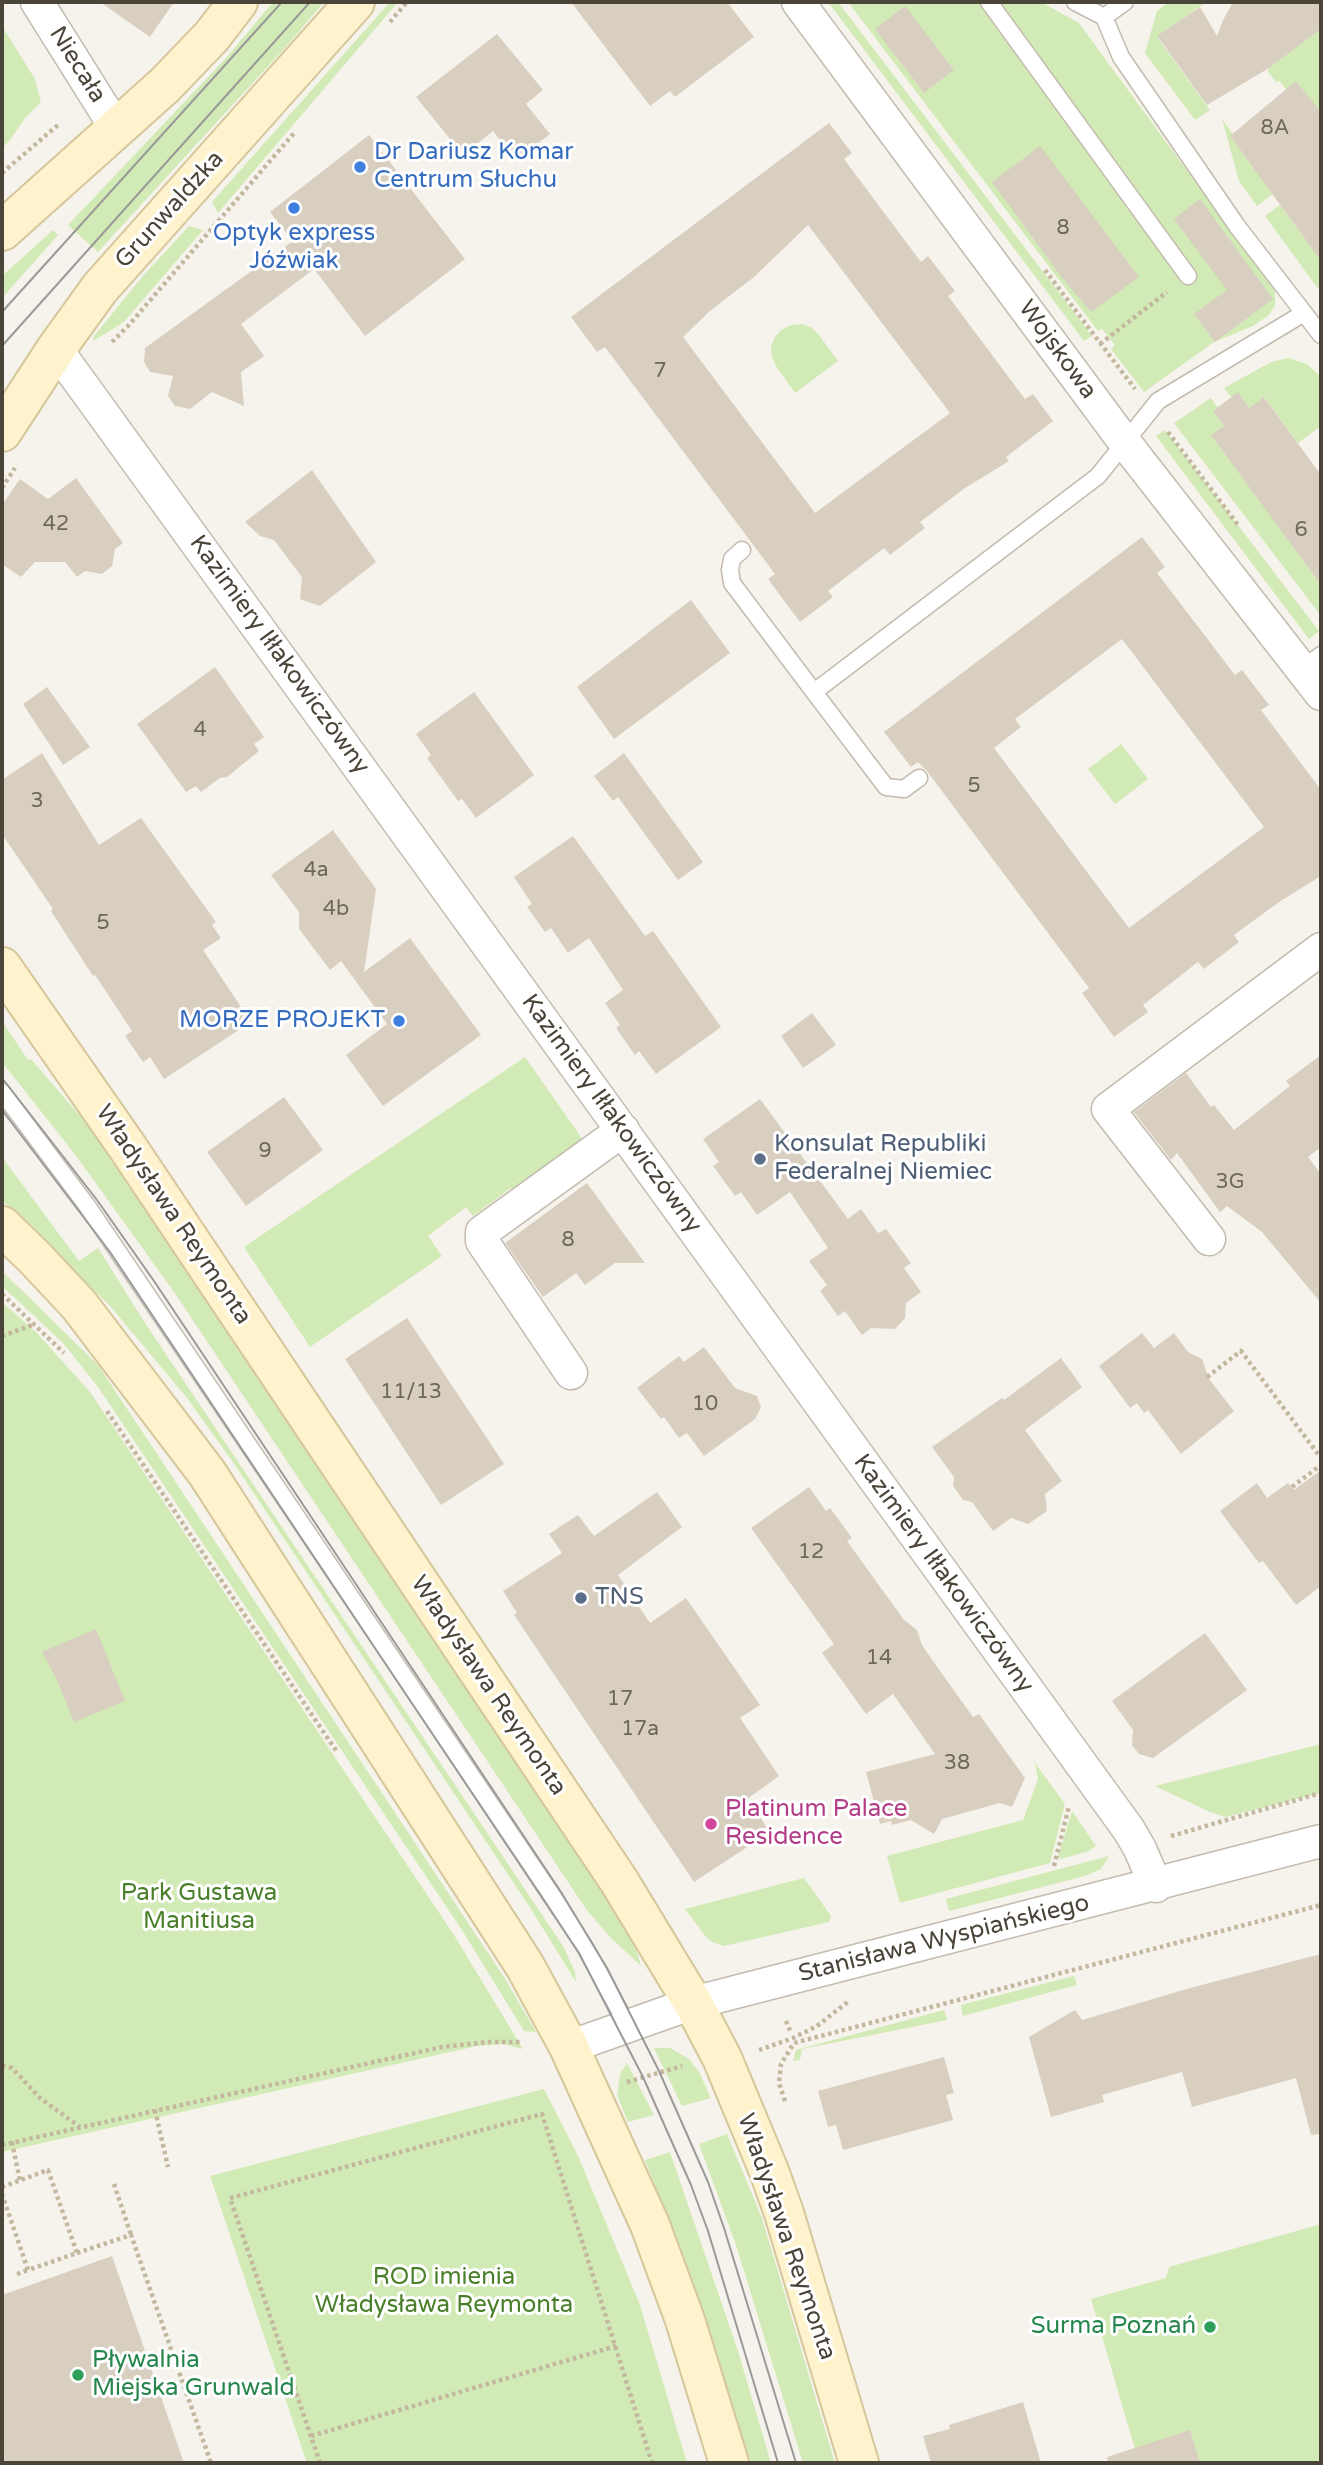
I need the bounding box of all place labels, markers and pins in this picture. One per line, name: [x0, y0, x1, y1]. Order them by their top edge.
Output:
place label: Dr Dariusz Komar Centrum Słuchu: [374, 139, 573, 195]
marker: Dr Dariusz Komar Centrum Słuchu: [352, 159, 368, 175]
marker: Optyk express Jóźwiak: [286, 200, 302, 216]
place label: Optyk express Jóźwiak: [213, 220, 375, 276]
place label: MORZE PROJEKT: [179, 1007, 385, 1035]
marker: MORZE PROJEKT: [391, 1013, 407, 1029]
place label: Konsulat Republiki Federalnej Niemiec: [774, 1131, 992, 1187]
marker: Konsulat Republiki Federalnej Niemiec: [752, 1151, 768, 1167]
place label: TNS: [595, 1584, 644, 1612]
marker: TNS: [573, 1590, 589, 1606]
place label: Platinum Palace Residence: [725, 1796, 907, 1852]
marker: Platinum Palace Residence: [703, 1816, 719, 1832]
place label: Surma Poznań: [1031, 2313, 1196, 2341]
marker: Surma Poznań: [1202, 2319, 1218, 2335]
place label: Pływalnia Miejska Grunwald: [92, 2347, 295, 2403]
marker: Pływalnia Miejska Grunwald: [70, 2367, 86, 2383]

